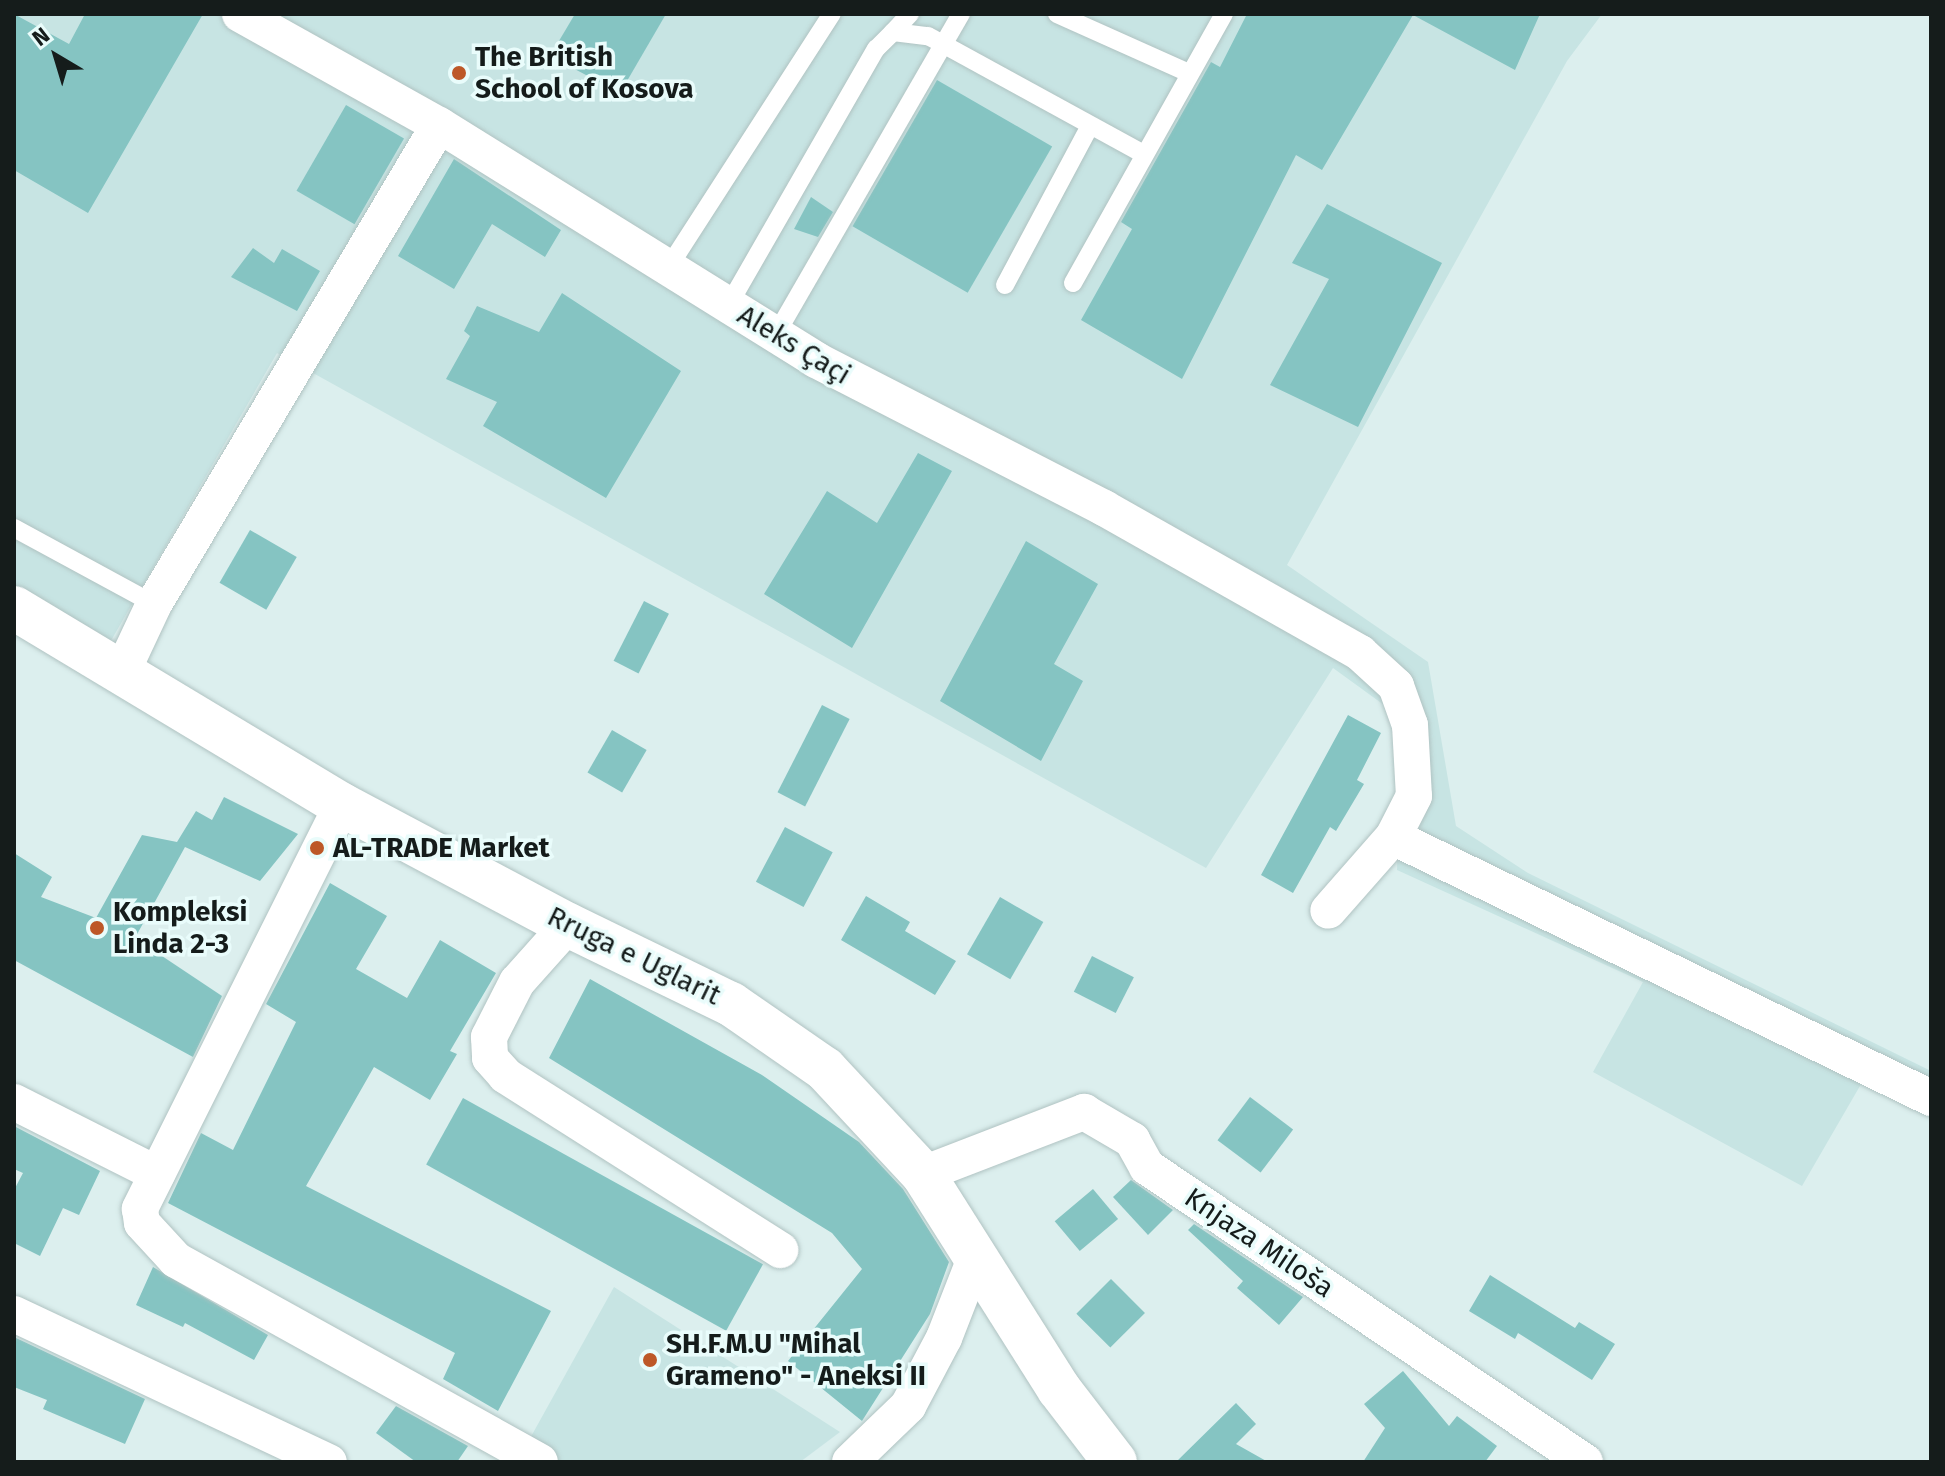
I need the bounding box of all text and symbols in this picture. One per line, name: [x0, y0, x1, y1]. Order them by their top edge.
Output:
north arrow: [16, 16, 96, 96]
text: N: [27, 22, 55, 52]
place label: The British School of Kosova: [475, 40, 694, 106]
marker: The British School of Kosova: [450, 64, 468, 82]
street label: Aleks Çaçi: [731, 298, 857, 392]
place label: AL-TRADE Market: [333, 831, 550, 865]
marker: AL-TRADE Market: [308, 839, 326, 857]
place label: Kompleksi Linda 2-3: [113, 895, 247, 961]
street label: Rruga e Uglarit: [542, 900, 726, 1012]
marker: Kompleksi Linda 2-3: [88, 919, 106, 937]
street label: Knjaza Miloša: [1178, 1181, 1340, 1305]
place label: SH.F.M.U "Mihal Grameno" - Aneksi II: [666, 1327, 926, 1393]
marker: SH.F.M.U "Mihal Grameno" - Aneksi II: [641, 1351, 659, 1369]

